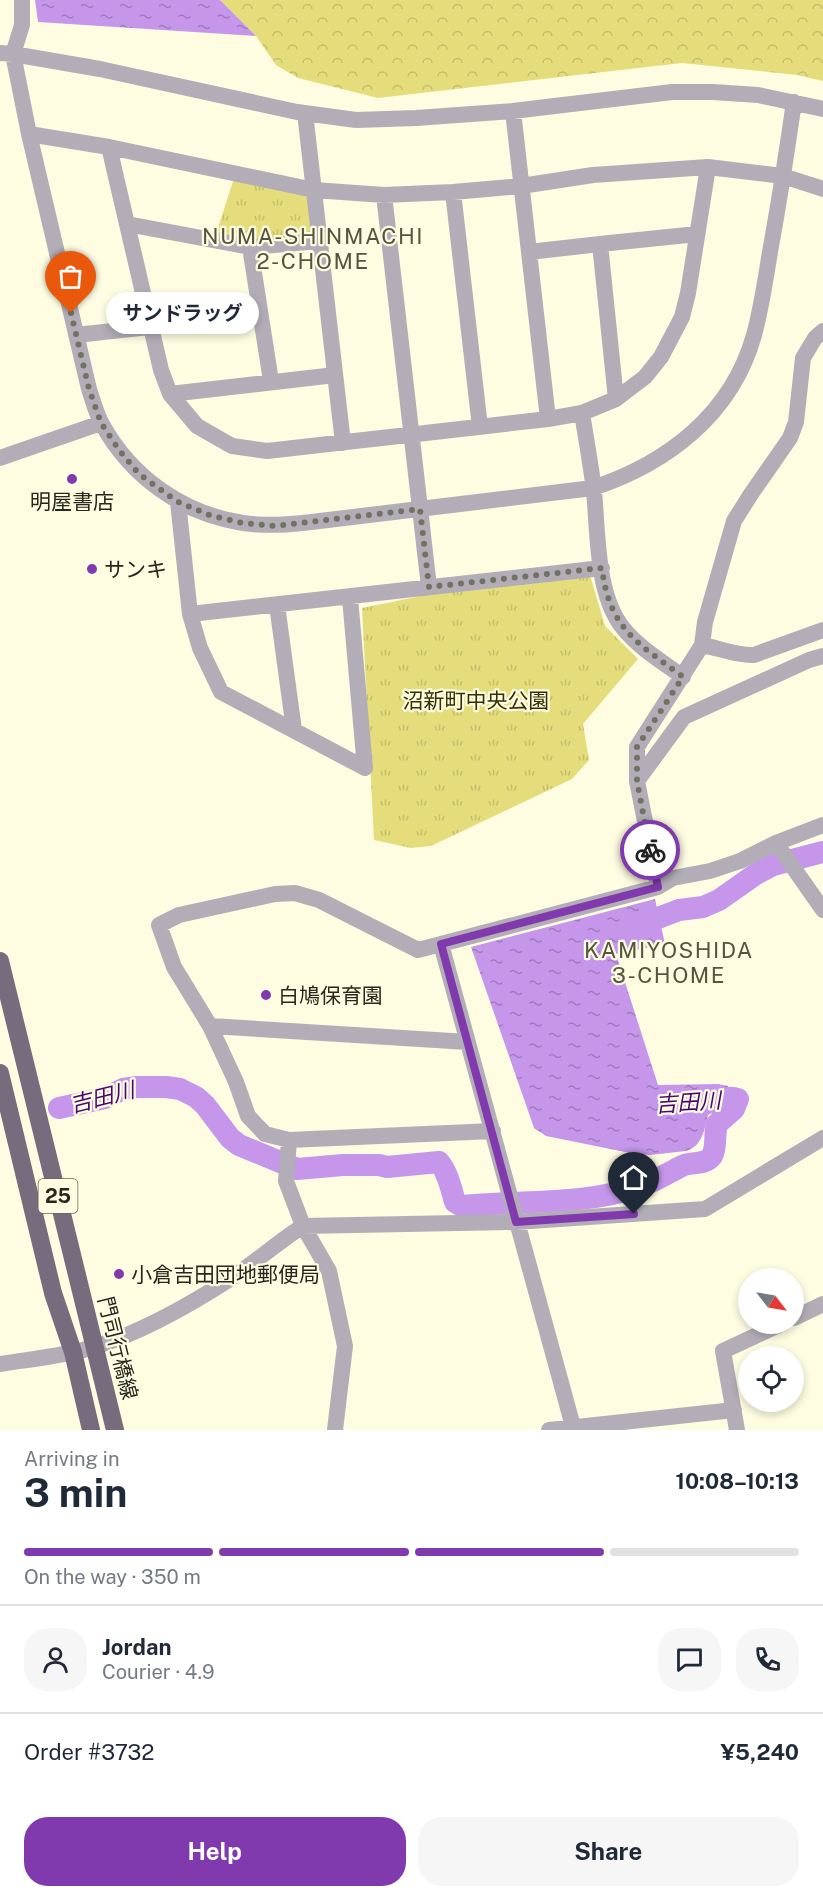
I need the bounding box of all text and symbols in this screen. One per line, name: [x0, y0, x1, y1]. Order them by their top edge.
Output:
district label: NUMA-SHINMACHI 2-CHOME: [202, 223, 424, 274]
pin: [45, 251, 96, 313]
icon: bag: [54, 260, 87, 293]
callout: サンドラッグ: [107, 292, 260, 334]
text: サンドラッグ: [123, 301, 243, 325]
marker: 明屋書店: [65, 472, 79, 486]
place label: 明屋書店: [30, 489, 114, 514]
place label: サンキ: [104, 557, 167, 582]
marker: サンキ: [85, 562, 99, 576]
park label: 沼新町中央公園: [403, 688, 550, 713]
courier: [620, 820, 680, 880]
icon: bike: [634, 834, 667, 867]
district label: KAMIYOSHIDA 3-CHOME: [584, 937, 754, 988]
place label: 白鳩保育園: [278, 983, 383, 1008]
marker: 白鳩保育園: [259, 988, 273, 1002]
water label: 吉田川: [67, 1076, 139, 1118]
water label: 吉田川: [654, 1087, 724, 1117]
pin: [608, 1152, 659, 1214]
icon: home: [617, 1161, 650, 1194]
road number: 25: [38, 1179, 78, 1213]
place label: 小倉吉田団地郵便局: [131, 1262, 320, 1287]
marker: 小倉吉田団地郵便局: [112, 1267, 126, 1281]
north arrow: [738, 1268, 804, 1334]
map controls: [738, 1268, 804, 1412]
street label: 門司行橋線: [93, 1294, 143, 1402]
button: locate: [738, 1346, 804, 1412]
text: Arriving in: [24, 1447, 119, 1471]
text: 10:08–10:13: [676, 1468, 799, 1494]
text: 3 min: [24, 1470, 127, 1516]
text: On the way · 350 m: [24, 1565, 201, 1589]
button: person: [24, 1628, 87, 1691]
button: chat: [658, 1628, 721, 1691]
button: phone: [736, 1628, 799, 1691]
text: Jordan: [102, 1634, 171, 1660]
text: Courier · 4.9: [102, 1660, 214, 1684]
text: Order #3732: [24, 1739, 154, 1765]
text: ¥5,240: [721, 1739, 799, 1765]
button: Help: [24, 1817, 406, 1886]
button: Share: [418, 1817, 799, 1886]

